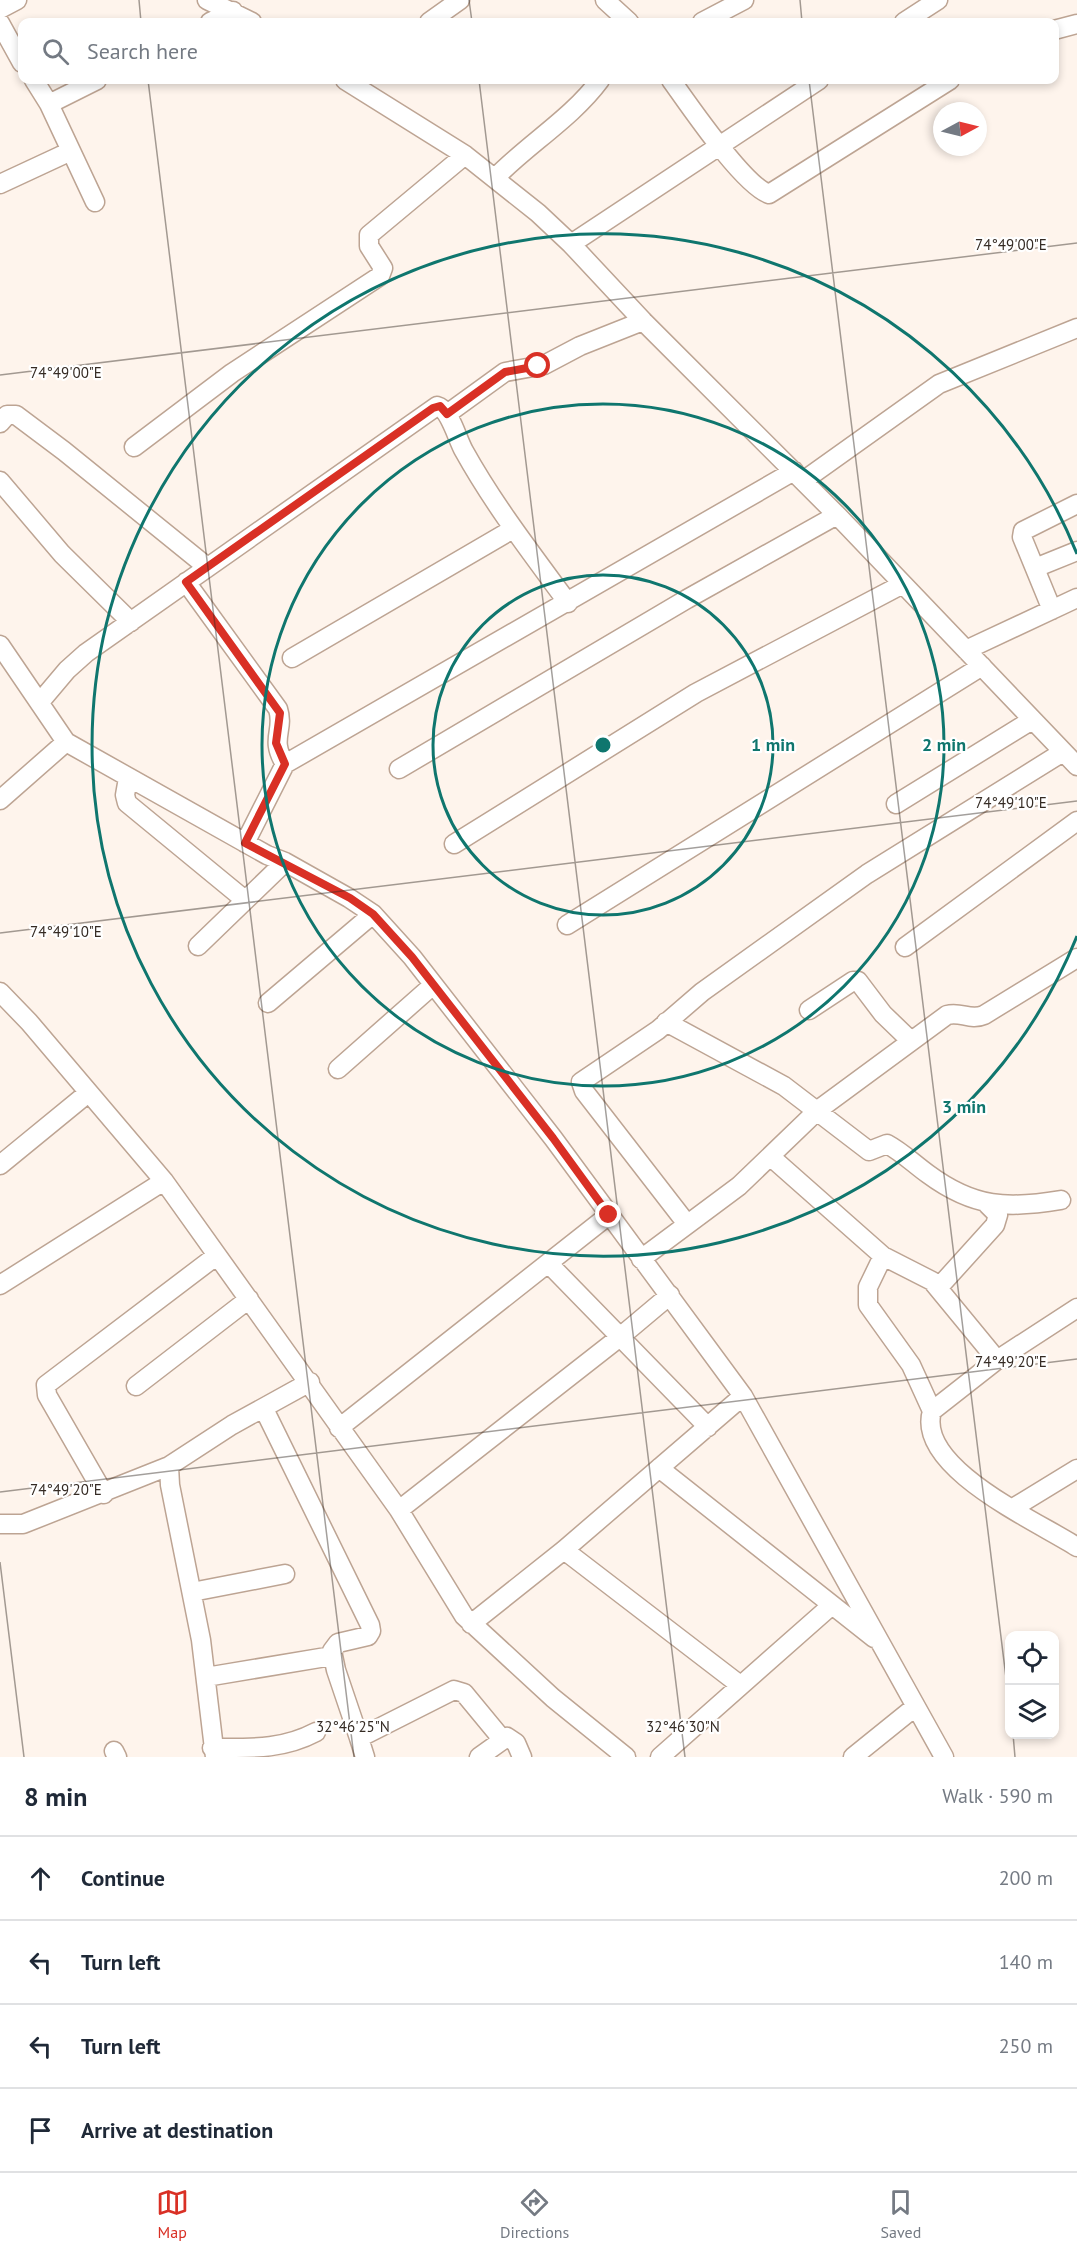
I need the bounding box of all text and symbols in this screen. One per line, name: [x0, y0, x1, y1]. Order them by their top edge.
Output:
search box: [18, 18, 1059, 84]
icon: search: [39, 35, 72, 68]
text: Search here: [87, 37, 198, 65]
north arrow: [933, 102, 987, 156]
text: 74°49'00"E: [975, 235, 1047, 254]
route start: [524, 352, 550, 378]
text: 74°49'00"E: [30, 363, 102, 382]
text: 1 min: [751, 733, 795, 756]
text: 2 min: [922, 733, 966, 756]
centre of rings: [593, 735, 613, 755]
text: 74°49'10"E: [975, 793, 1047, 812]
text: 74°49'10"E: [30, 922, 102, 941]
text: 3 min: [942, 1095, 986, 1118]
route end: [595, 1201, 621, 1227]
text: 74°49'20"E: [975, 1352, 1047, 1371]
text: 74°49'20"E: [30, 1480, 102, 1499]
map controls: [1005, 1631, 1059, 1739]
button: locate: [1005, 1631, 1059, 1685]
button: layers: [1005, 1685, 1059, 1739]
text: 32°46'25"N: [316, 1717, 390, 1736]
text: 32°46'30"N: [646, 1717, 720, 1736]
text: 8 min: [24, 1780, 87, 1813]
text: Walk · 590 m: [942, 1783, 1053, 1809]
icon: ahead: [24, 1862, 57, 1895]
text: Continue: [81, 1864, 165, 1892]
text: 200 m: [999, 1865, 1053, 1891]
icon: left: [24, 1946, 57, 1979]
text: Turn left: [81, 1948, 161, 1976]
text: 140 m: [999, 1949, 1053, 1975]
icon: left: [24, 2030, 57, 2063]
text: Turn left: [81, 2032, 161, 2060]
text: 250 m: [999, 2033, 1053, 2059]
icon: arrive: [24, 2114, 57, 2147]
text: Arrive at destination: [81, 2116, 273, 2144]
tab: Map: [156, 2186, 189, 2242]
tab: Directions: [500, 2186, 569, 2242]
tab: Saved: [881, 2186, 921, 2242]

